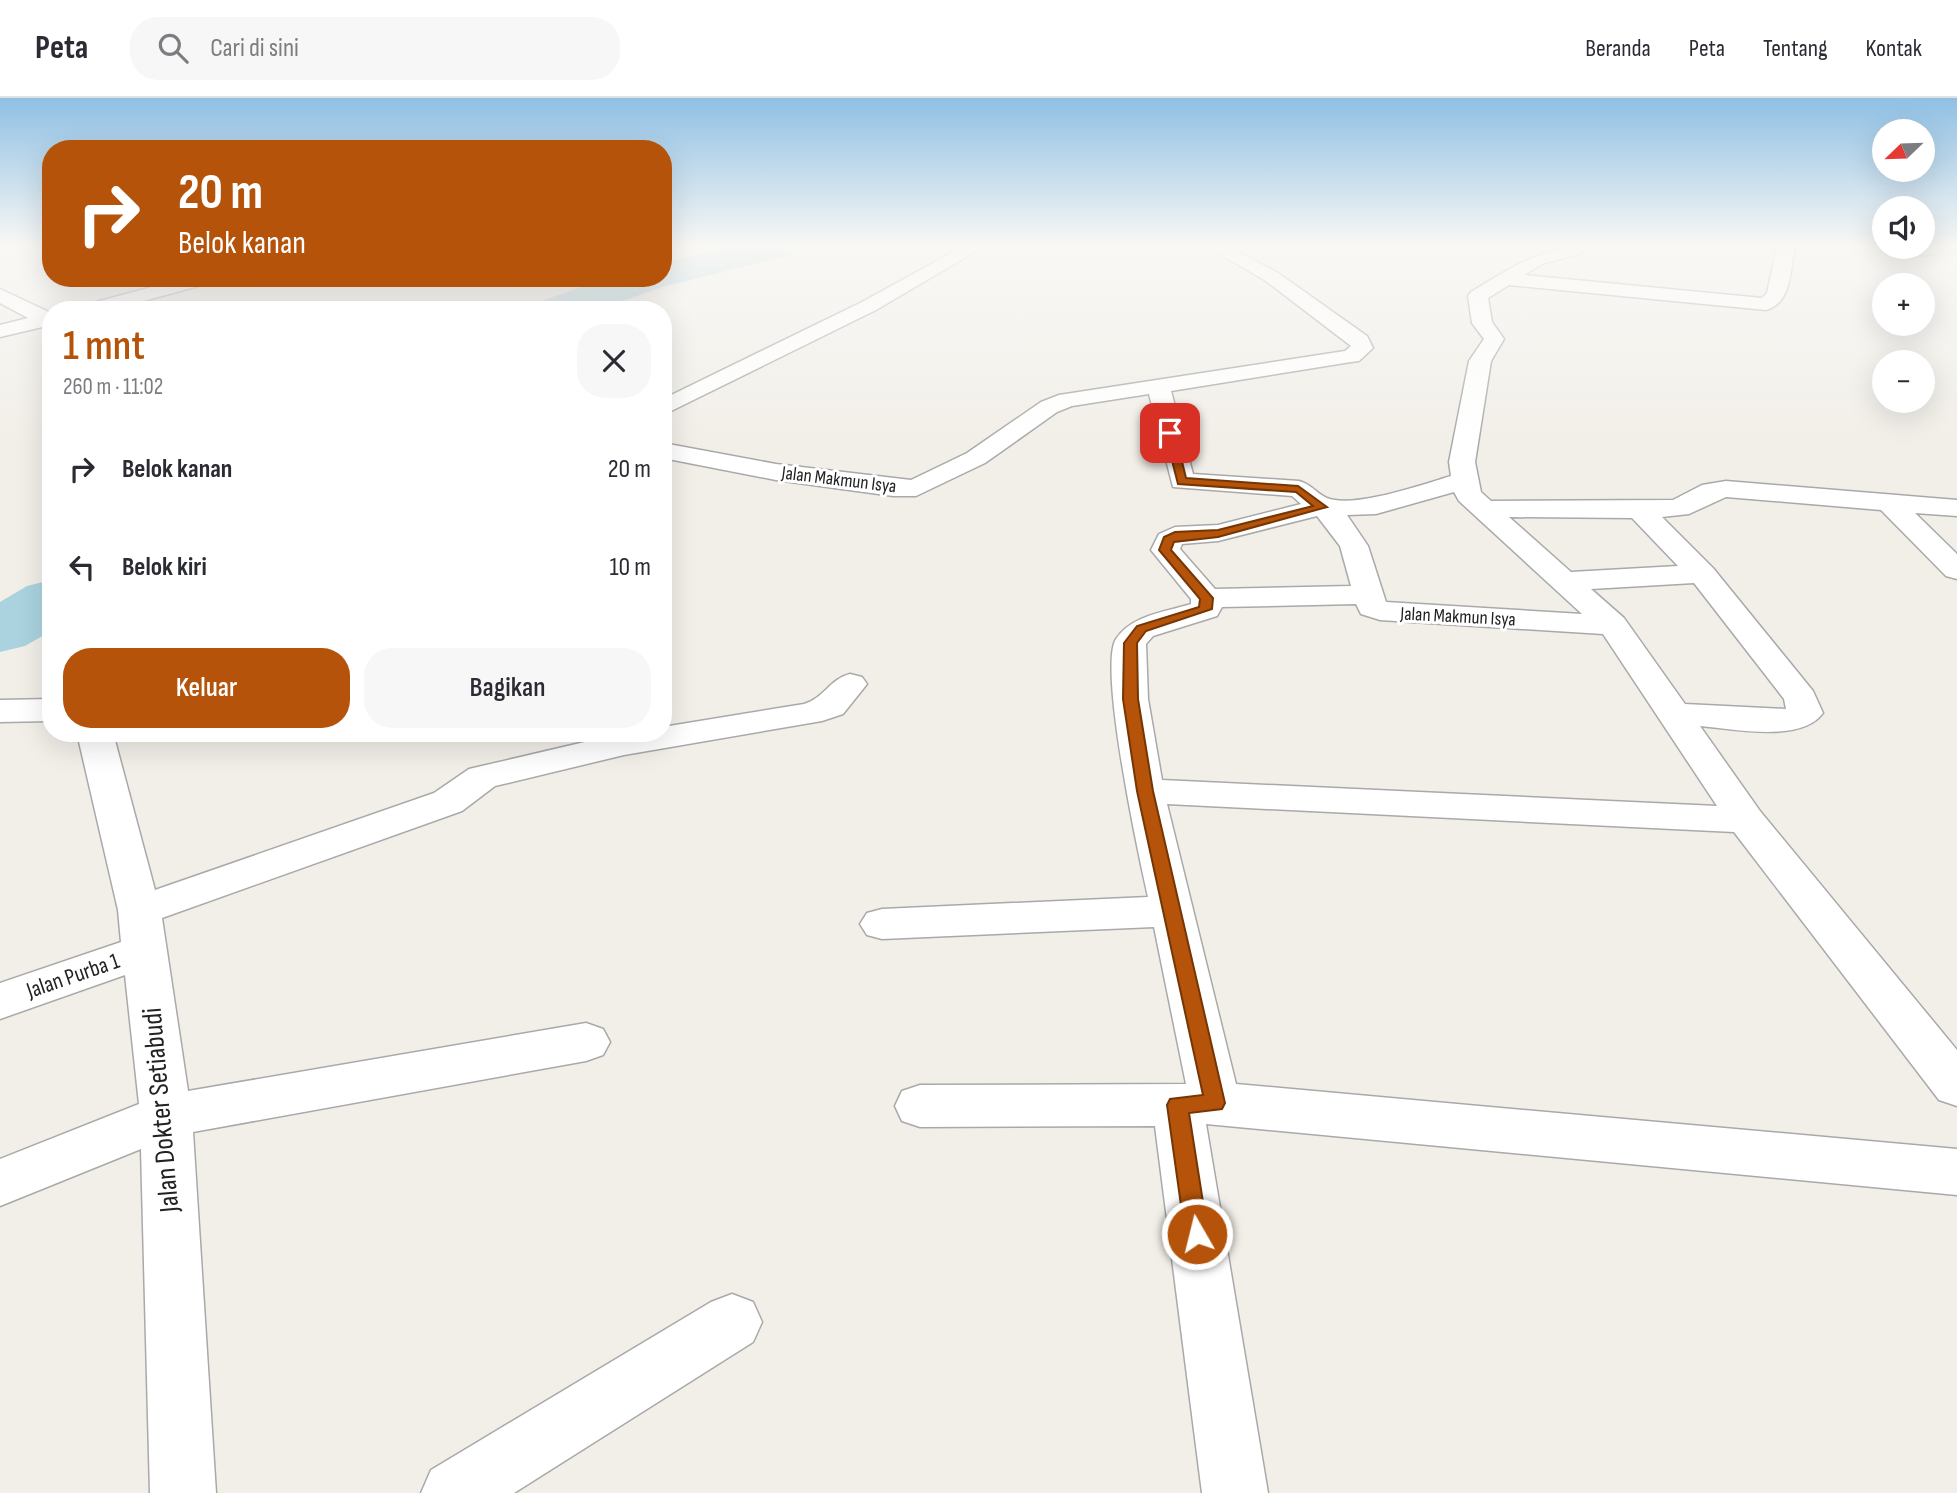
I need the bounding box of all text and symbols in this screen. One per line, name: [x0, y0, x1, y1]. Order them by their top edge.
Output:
search box: [130, 17, 620, 80]
text: Peta: [35, 28, 88, 68]
icon: search: [154, 29, 192, 67]
text: Cari di sini: [210, 33, 299, 64]
text: Beranda: [1585, 34, 1651, 63]
text: Peta: [1689, 34, 1725, 63]
text: Tentang: [1763, 34, 1828, 63]
text: Kontak: [1866, 34, 1922, 63]
north arrow: [1872, 119, 1936, 182]
map controls: [1872, 119, 1935, 413]
text: 20 m: [178, 164, 263, 223]
icon: right: [63, 168, 154, 259]
button: sound: [1872, 196, 1935, 259]
text: Belok kanan: [178, 224, 306, 263]
button: +: [1872, 273, 1935, 336]
text: 1 mnt: [63, 321, 145, 372]
button: close: [577, 324, 651, 398]
button: −: [1872, 350, 1935, 413]
text: 260 m · 11:02: [63, 373, 163, 401]
pin: [1140, 403, 1200, 463]
icon: arrive: [1151, 414, 1189, 452]
icon: right: [63, 450, 101, 488]
text: Belok kanan: [122, 454, 232, 485]
text: 20 m: [608, 454, 651, 485]
street label: Jalan Makmun Isya: [779, 461, 898, 498]
icon: left: [63, 548, 101, 586]
text: Belok kiri: [122, 552, 207, 583]
text: 10 m: [609, 552, 651, 583]
street label: Jalan Makmun Isya: [1399, 602, 1516, 632]
button: Keluar: [63, 648, 350, 728]
button: Bagikan: [364, 648, 651, 728]
street label: Jalan Purba 1: [22, 947, 123, 1005]
street label: Jalan Dokter Setiabudi: [136, 1006, 186, 1215]
position arrow: [1160, 1197, 1234, 1271]

